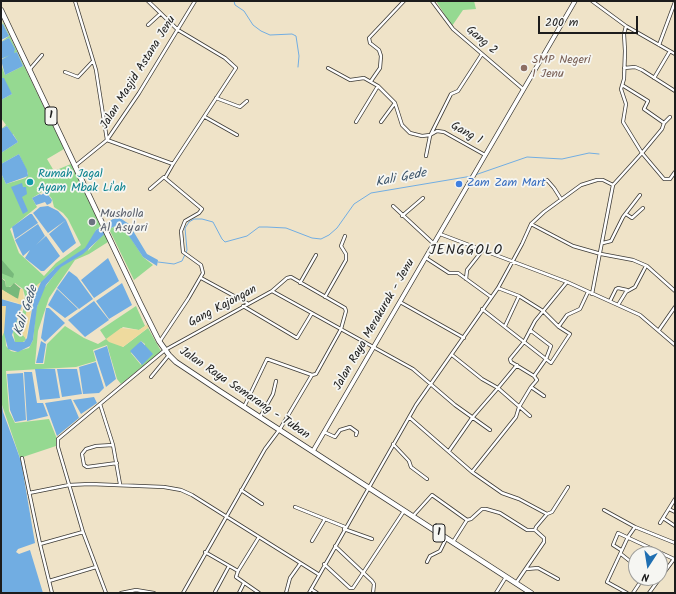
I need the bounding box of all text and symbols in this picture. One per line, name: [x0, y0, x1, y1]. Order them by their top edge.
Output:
scale bar: [540, 8, 640, 34]
text: 200 m: [545, 13, 578, 32]
street label: Jalan Masjid Astana Jenu: [98, 14, 180, 132]
street label: Gang 2: [462, 23, 500, 59]
place label: SMP Negeri 1 Jenu: [532, 54, 591, 82]
marker: SMP Negeri 1 Jenu: [519, 63, 529, 73]
road number: 1: [45, 107, 57, 125]
street label: Gang 1: [448, 120, 484, 148]
water label: Kali Gede: [374, 166, 428, 192]
place label: Rumah Jagal Ayam Mbak Li'ah: [38, 168, 126, 196]
marker: Rumah Jagal Ayam Mbak Li'ah: [25, 177, 35, 187]
place label: Zam Zam Mart: [467, 177, 546, 191]
marker: Zam Zam Mart: [454, 179, 464, 189]
place label: Musholla Al Asy'ari: [100, 208, 147, 236]
marker: Musholla Al Asy'ari: [87, 217, 97, 227]
district label: JENGGOLO: [429, 244, 503, 260]
street label: Jalan Raya Merakurak - Jenu: [331, 257, 419, 393]
street label: Gang Kajongan: [186, 283, 260, 331]
water label: Kali Gede: [12, 284, 42, 338]
street label: Jalan Raya Semarang - Tuban: [176, 345, 312, 443]
road number: 1: [433, 524, 445, 542]
north arrow: [628, 546, 668, 586]
text: N: [640, 567, 651, 586]

